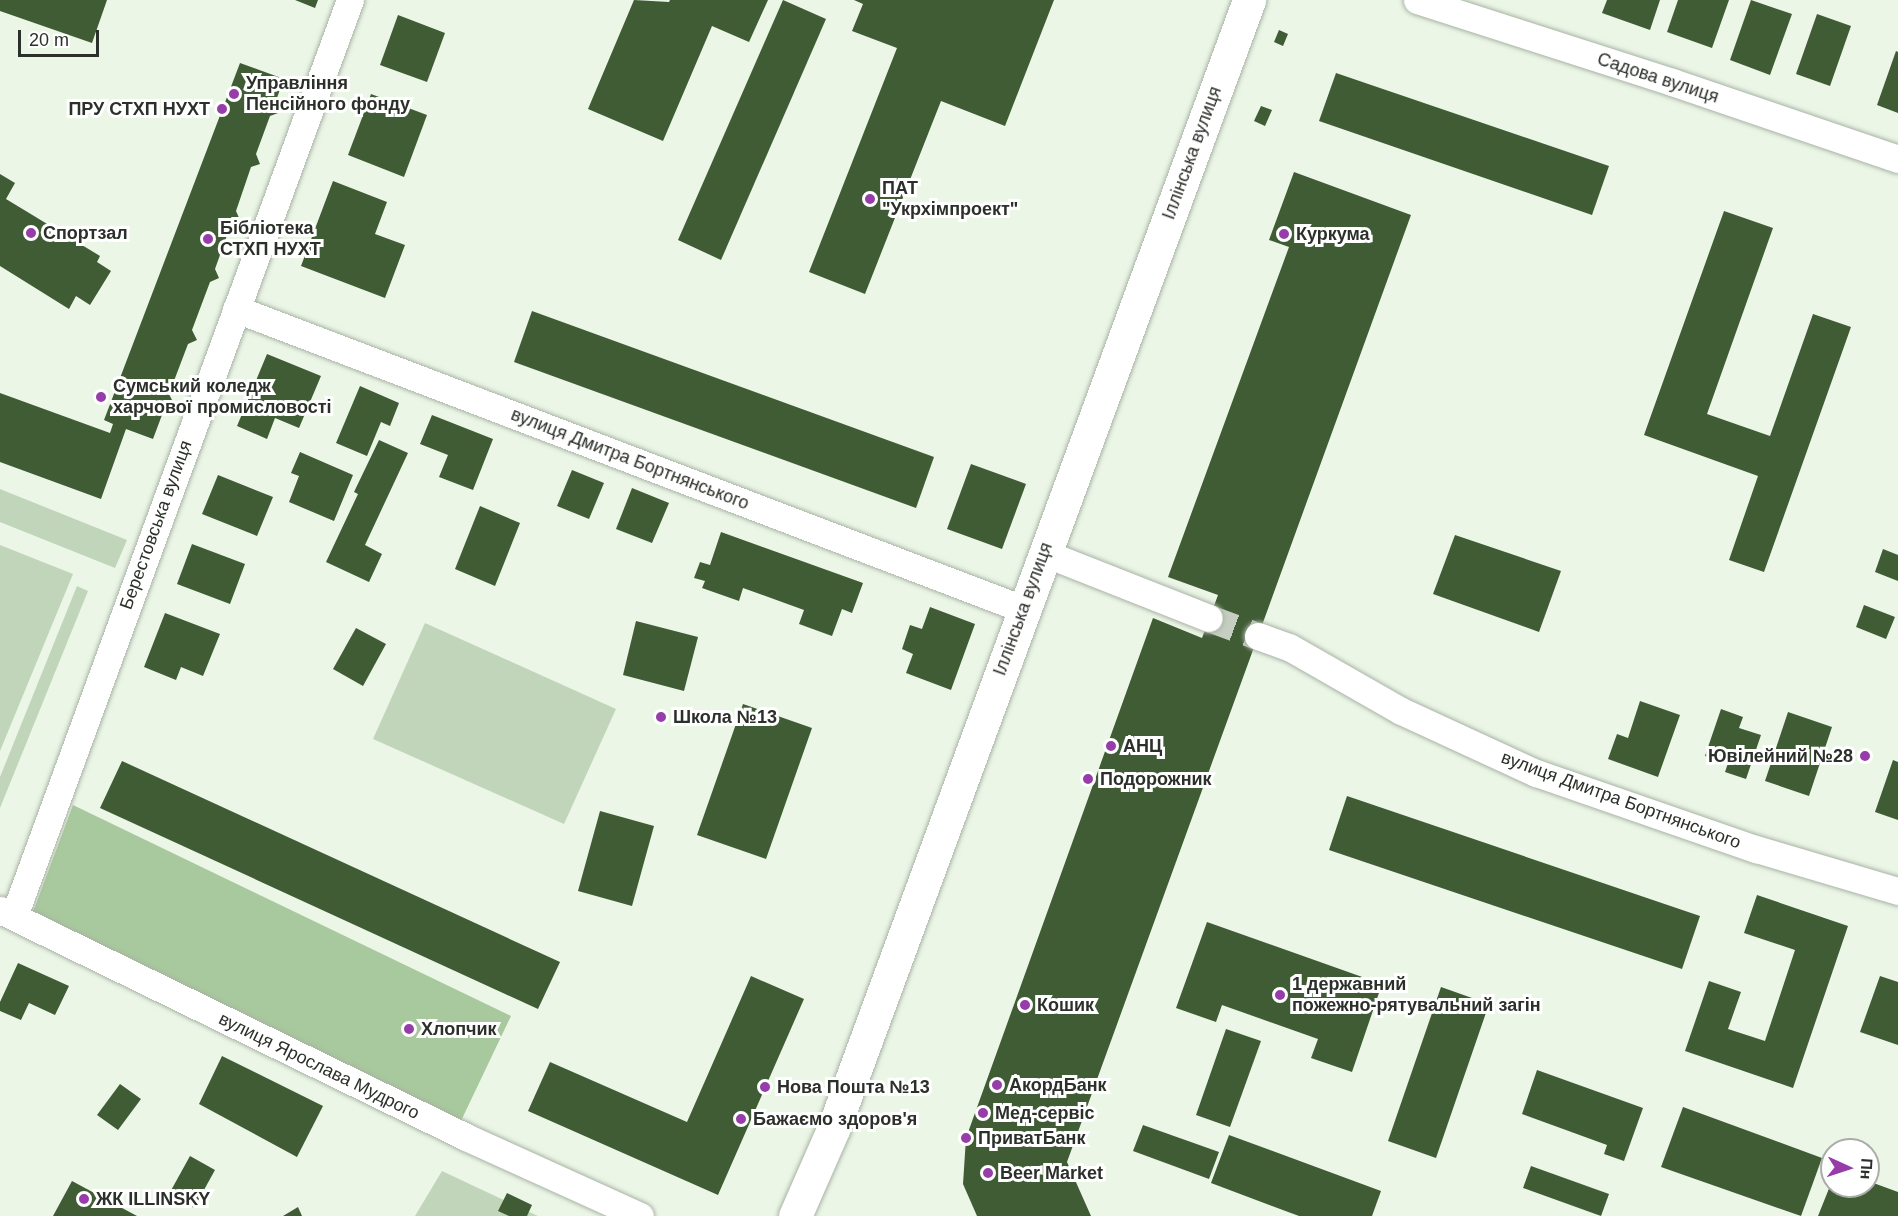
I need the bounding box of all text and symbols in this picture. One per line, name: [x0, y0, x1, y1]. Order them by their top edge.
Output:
scale bar: [21, 18, 102, 56]
text: 20 m: [29, 30, 69, 50]
street label: Садова вулиця: [1595, 48, 1721, 108]
place label: Управління Пенсійного фонду: [246, 73, 410, 116]
street label: Іллінська вулиця: [1158, 84, 1226, 222]
marker: Управління Пенсійного фонду: [227, 87, 241, 101]
place label: ПРУ СТХП НУХТ: [68, 98, 210, 120]
marker: ПРУ СТХП НУХТ: [215, 102, 229, 116]
place label: ПАТ "Укрхімпроект": [882, 178, 1018, 220]
marker: ПАТ "Укрхімпроект": [863, 192, 877, 206]
place label: Бібліотека СТХП НУХТ: [220, 218, 321, 260]
place label: Спортзал: [43, 222, 128, 244]
place label: Куркума: [1296, 223, 1370, 245]
marker: Спортзал: [24, 226, 38, 240]
marker: Куркума: [1277, 227, 1291, 241]
marker: Бібліотека СТХП НУХТ: [201, 232, 215, 246]
place label: Сумський коледж харчової промисловості: [113, 376, 332, 418]
marker: Сумський коледж харчової промисловості: [94, 390, 108, 404]
street label: вулиця Дмитра Бортнянського: [508, 404, 752, 514]
street label: Берестовська вулиця: [115, 438, 197, 612]
street label: Іллінська вулиця: [989, 540, 1057, 678]
place label: Школа №13: [673, 706, 777, 728]
marker: Школа №13: [654, 710, 668, 724]
place label: АНЦ: [1123, 735, 1162, 757]
marker: АНЦ: [1104, 739, 1118, 753]
place label: Ювілейний №28: [1708, 745, 1853, 767]
street label: вулиця Дмитра Бортнянського: [1498, 747, 1744, 853]
marker: Ювілейний №28: [1858, 749, 1872, 763]
place label: Подорожник: [1100, 768, 1212, 790]
marker: Подорожник: [1081, 772, 1095, 786]
place label: 1 державний пожежно-рятувальний загін: [1292, 974, 1541, 1016]
marker: 1 державний пожежно-рятувальний загін: [1273, 988, 1287, 1002]
place label: Кошик: [1037, 994, 1094, 1016]
marker: Кошик: [1018, 998, 1032, 1012]
street label: вулиця Ярослава Мудрого: [215, 1008, 423, 1124]
place label: Хлопчик: [421, 1018, 497, 1040]
marker: Хлопчик: [402, 1022, 416, 1036]
place label: АкордБанк: [1009, 1074, 1107, 1096]
place label: Нова Пошта №13: [777, 1076, 930, 1098]
marker: АкордБанк: [990, 1078, 1004, 1092]
marker: Нова Пошта №13: [758, 1080, 772, 1094]
place label: Мед-сервіс: [995, 1102, 1095, 1124]
marker: Мед-сервіс: [976, 1106, 990, 1120]
place label: Бажаємо здоров'я: [753, 1108, 917, 1130]
marker: Бажаємо здоров'я: [734, 1112, 748, 1126]
place label: ПриватБанк: [978, 1127, 1085, 1149]
marker: ПриватБанк: [959, 1131, 973, 1145]
north arrow: [1820, 1138, 1880, 1198]
text: Пн: [1857, 1158, 1876, 1180]
place label: Beer Market: [1000, 1162, 1103, 1184]
marker: Beer Market: [981, 1166, 995, 1180]
place label: ЖК ILLINSKY: [96, 1188, 210, 1210]
marker: ЖК ILLINSKY: [77, 1192, 91, 1206]

